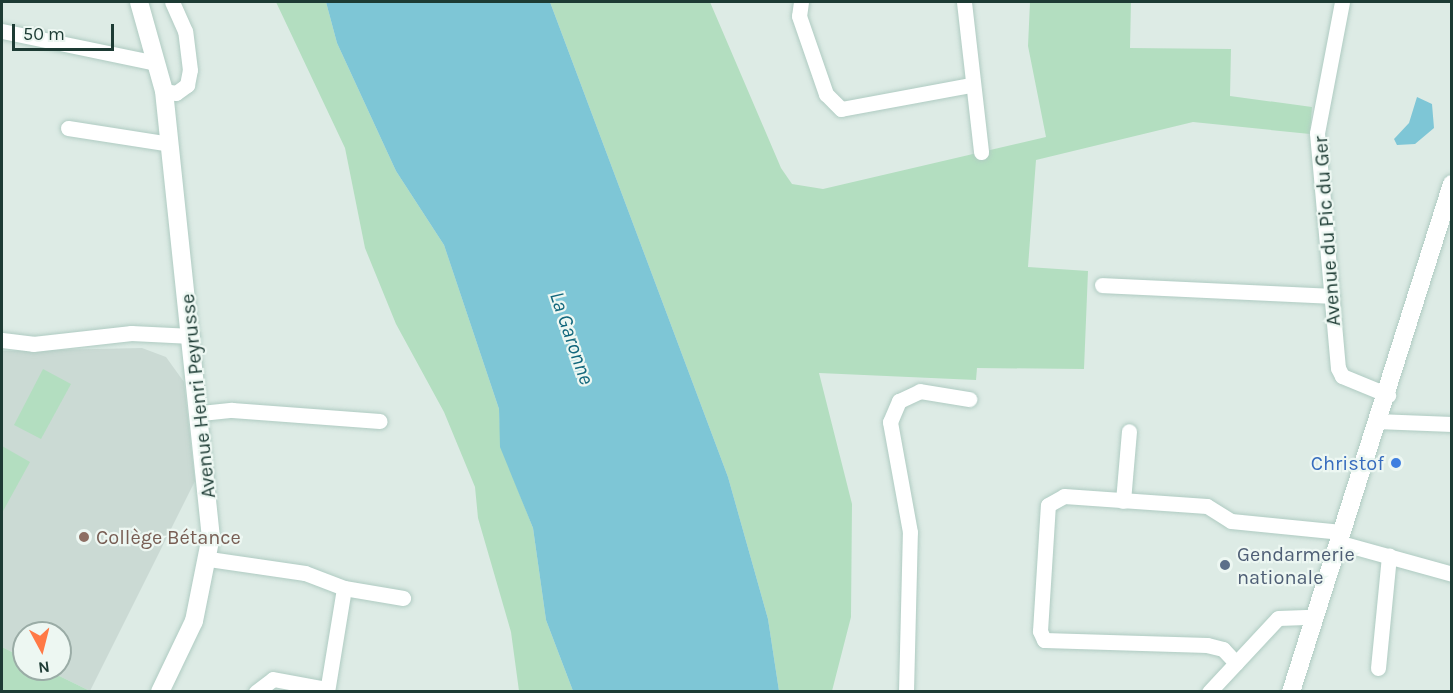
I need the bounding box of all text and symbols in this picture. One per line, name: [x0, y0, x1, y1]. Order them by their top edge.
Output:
scale bar: [15, 12, 117, 50]
text: 50 m: [23, 23, 65, 45]
street label: Avenue du Pic du Ger: [1308, 135, 1346, 327]
water label: La Garonne: [544, 288, 600, 388]
street label: Avenue Henri Peyrusse: [175, 293, 221, 499]
place label: Christof: [1311, 451, 1384, 475]
marker: Christof: [1389, 456, 1403, 470]
place label: Collège Bétance: [96, 525, 241, 549]
marker: Collège Bétance: [77, 530, 91, 544]
place label: Gendarmerie nationale: [1237, 542, 1355, 589]
marker: Gendarmerie nationale: [1218, 558, 1232, 572]
north arrow: [12, 621, 72, 681]
text: N: [37, 657, 51, 678]

